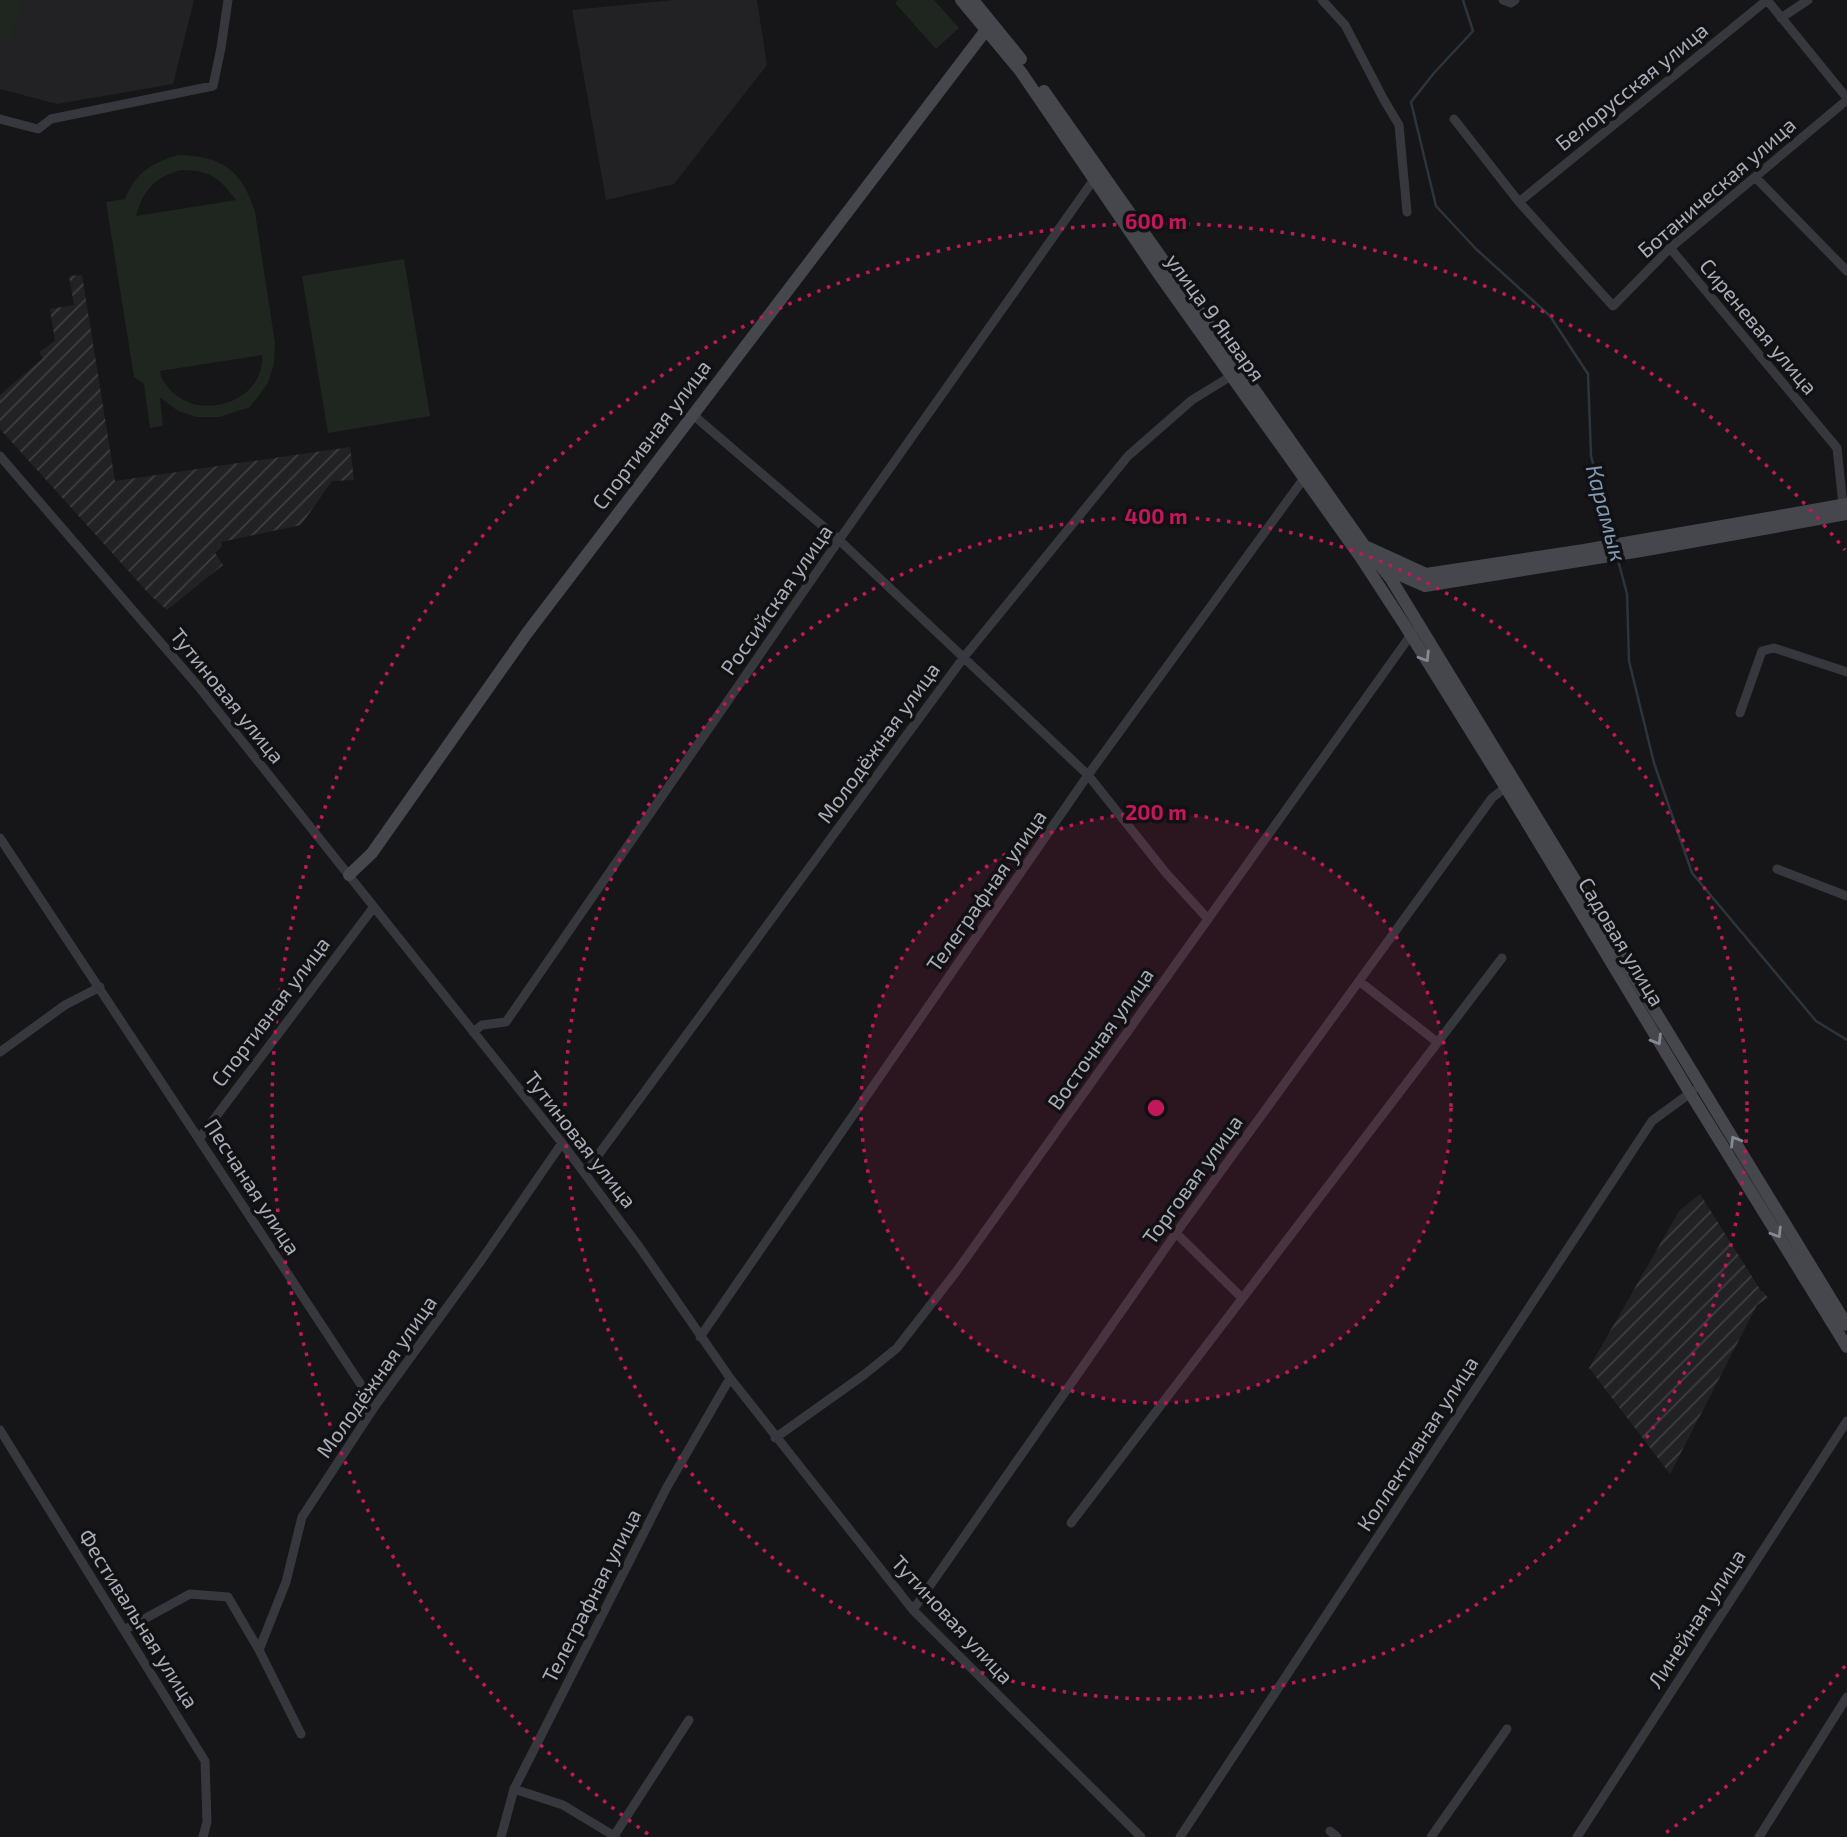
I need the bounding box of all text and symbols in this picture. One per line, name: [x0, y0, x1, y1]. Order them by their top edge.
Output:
street label: Белорусская улица: [1550, 17, 1713, 156]
street label: Ботаническая улица: [1632, 111, 1801, 263]
text: 600 m: [1125, 208, 1187, 233]
street label: улица 9 Января: [1161, 248, 1271, 387]
street label: Сиреневая улица: [1694, 253, 1823, 400]
street label: Спортивная улица: [586, 354, 716, 515]
water label: Карамык: [1581, 461, 1633, 564]
text: 400 m: [1125, 503, 1187, 528]
street label: Российская улица: [715, 519, 838, 680]
street label: Тутиновая улица: [165, 622, 290, 768]
one-way arrow: [1416, 649, 1429, 662]
street label: Молодёжная улица: [811, 657, 945, 828]
text: 200 m: [1125, 799, 1187, 824]
street label: Телеграфная улица: [921, 805, 1052, 976]
street label: Садовая улица: [1573, 872, 1671, 1011]
street label: Спортивная улица: [205, 931, 335, 1092]
street label: Восточная улица: [1042, 962, 1159, 1114]
one-way arrow: [1649, 1032, 1662, 1045]
street label: Тутиновая улица: [519, 1066, 642, 1213]
centre of rings: [1144, 1096, 1168, 1120]
street label: Торговая улица: [1137, 1110, 1248, 1249]
street label: Песчаная улица: [199, 1114, 307, 1259]
one-way arrow: [1730, 1136, 1743, 1149]
one-way arrow: [1768, 1225, 1781, 1238]
street label: Молодёжная улица: [310, 1290, 442, 1463]
street label: Коллективная улица: [1351, 1351, 1483, 1536]
street label: Телеграфная улица: [536, 1504, 646, 1687]
street label: Фестивальная улица: [73, 1524, 204, 1713]
street label: Линейная улица: [1642, 1544, 1751, 1693]
street label: Тутиновая улица: [886, 1549, 1019, 1689]

